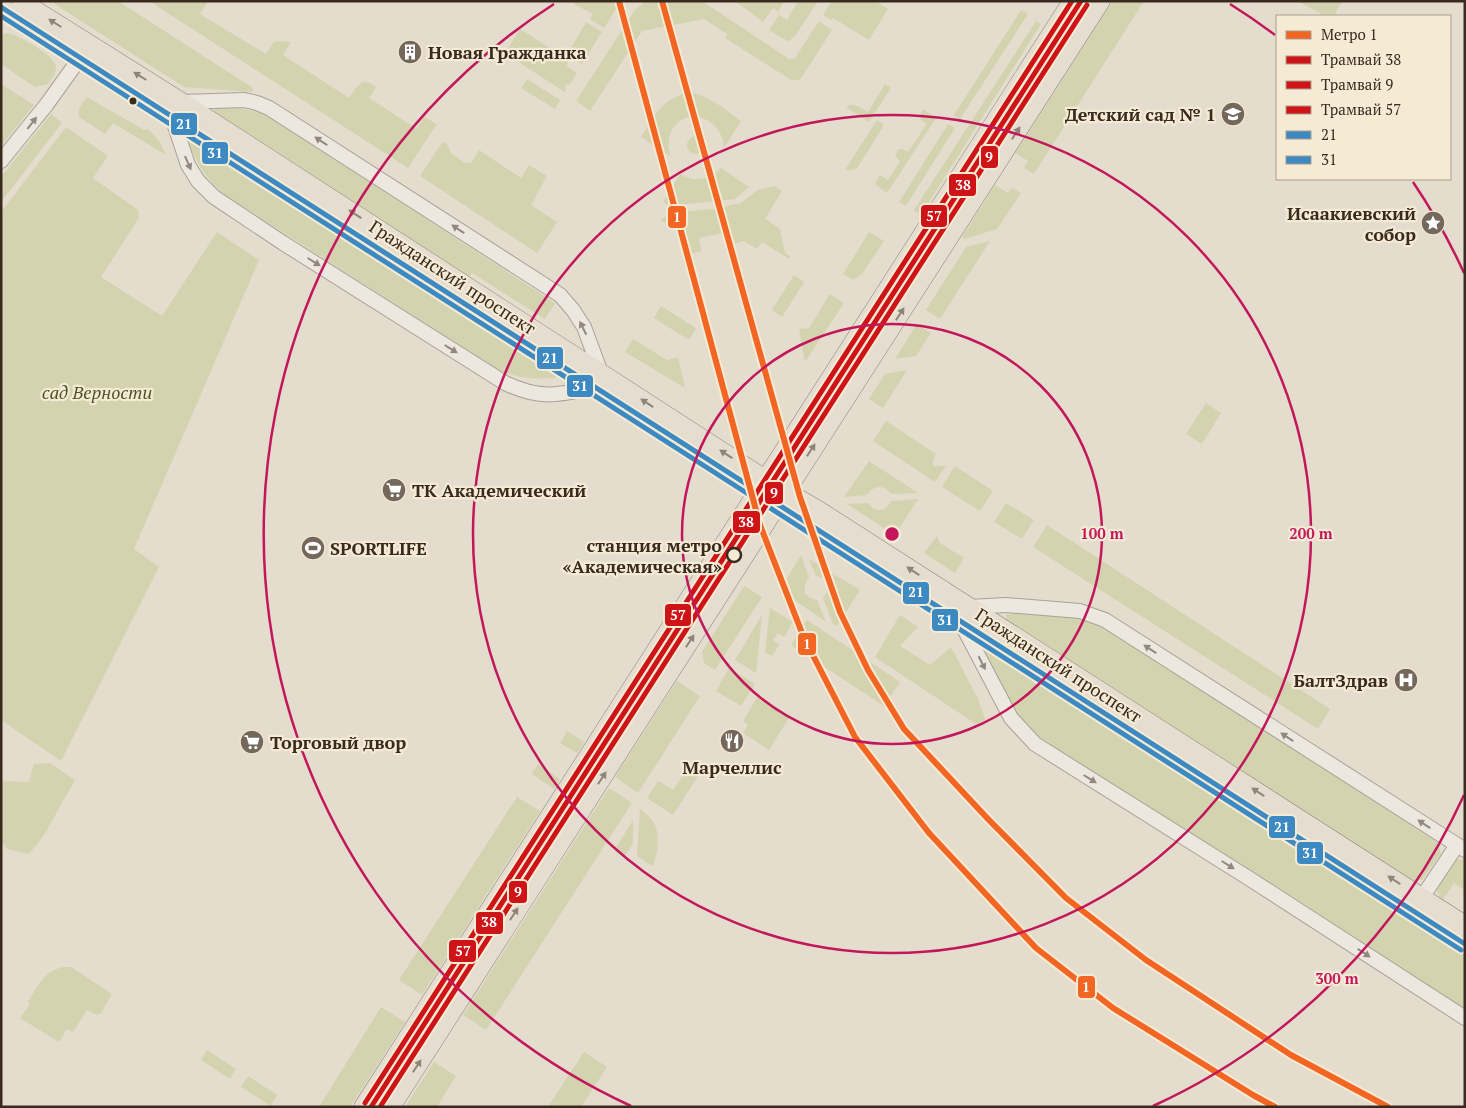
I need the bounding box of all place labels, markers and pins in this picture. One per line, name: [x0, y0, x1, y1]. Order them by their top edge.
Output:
building icon: Новая Гражданка: [397, 39, 423, 65]
place label: Новая Гражданка: [428, 40, 587, 64]
unlabelled marker: [128, 96, 138, 106]
school or university icon: Детский сад № 1: [1220, 101, 1246, 127]
place label: Детский сад № 1: [1065, 102, 1216, 126]
place label: Исаакиевский собор: [1287, 201, 1416, 246]
place icon: Исаакиевский собор: [1420, 210, 1446, 236]
supermarket icon: ТК Академический: [381, 477, 407, 503]
place label: ТК Академический: [412, 478, 586, 502]
centre of rings: [883, 525, 901, 543]
place label: станция метро «Академическая»: [563, 533, 722, 578]
sports icon: SPORTLIFE: [300, 535, 326, 561]
place label: SPORTLIFE: [330, 536, 427, 560]
marker: станция метро «Академическая»: [726, 547, 742, 563]
hospital icon: БалтЗдрав: [1393, 667, 1419, 693]
place label: БалтЗдрав: [1293, 668, 1388, 692]
restaurant icon: Марчеллис: [719, 728, 745, 754]
supermarket icon: Торговый двор: [239, 729, 265, 755]
place label: Торговый двор: [270, 730, 406, 754]
place label: Марчеллис: [682, 755, 782, 779]

